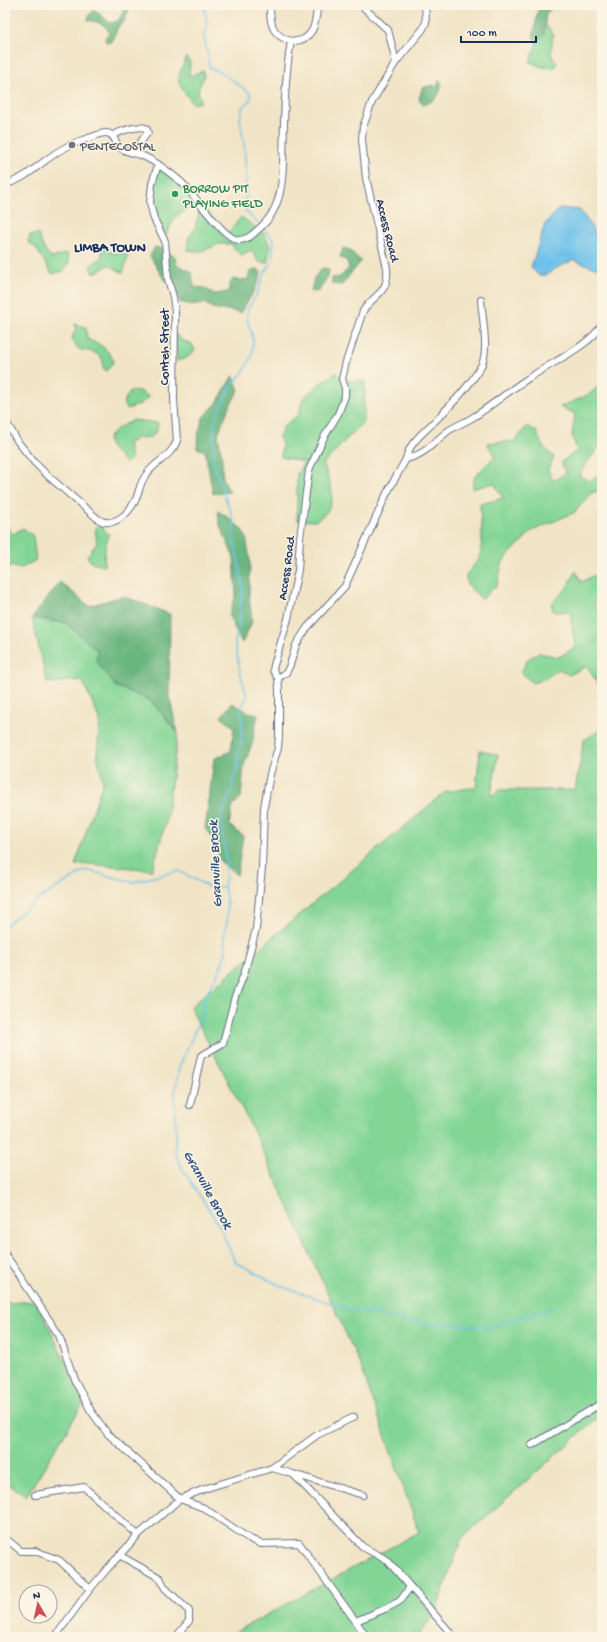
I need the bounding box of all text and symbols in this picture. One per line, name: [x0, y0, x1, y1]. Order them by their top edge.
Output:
scale bar: [461, 18, 536, 44]
text: 100 m: [466, 27, 497, 41]
marker: PENTECOSTAL: [67, 140, 77, 150]
place label: PENTECOSTAL: [79, 140, 156, 155]
place label: BORROW PIT PLAYING FIELD: [182, 182, 263, 212]
marker: BORROW PIT PLAYING FIELD: [170, 189, 180, 199]
street label: Access Road: [372, 198, 402, 265]
district label: LIMBA TOWN: [74, 240, 146, 257]
street label: Conteh Street: [158, 307, 173, 385]
street label: Access Road: [276, 534, 300, 601]
water label: Granville Brook: [206, 818, 227, 908]
water label: Granville Brook: [178, 1148, 236, 1234]
north arrow: [18, 1584, 58, 1624]
text: N: [32, 1590, 41, 1603]

